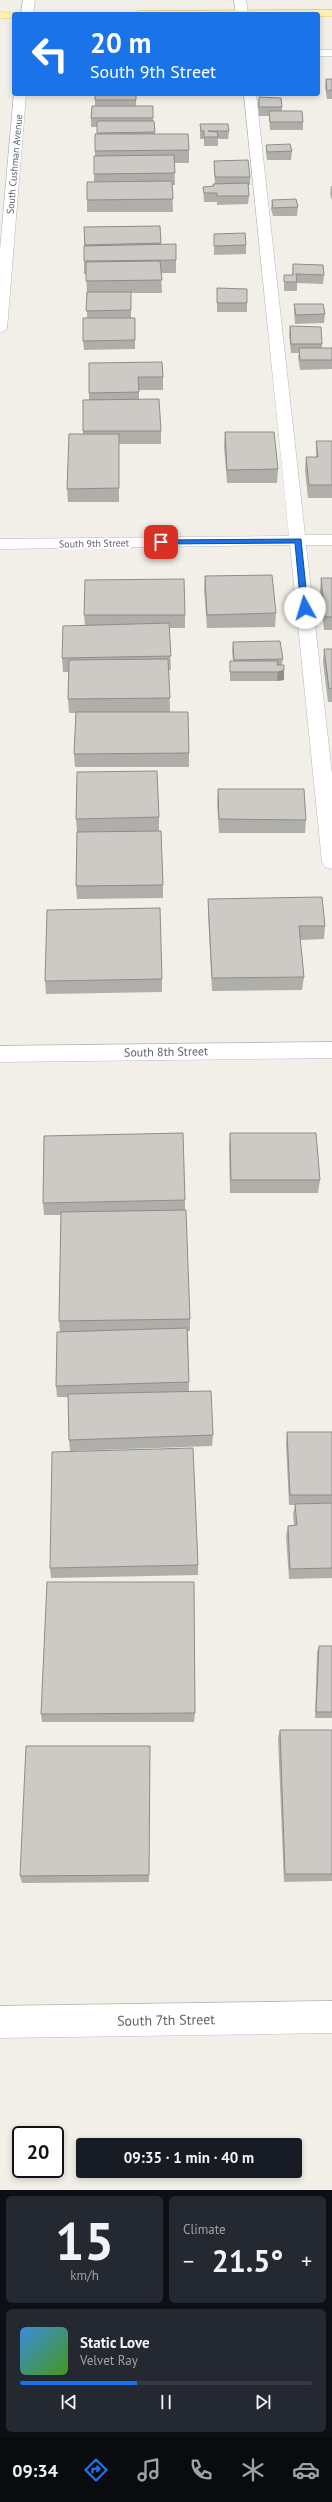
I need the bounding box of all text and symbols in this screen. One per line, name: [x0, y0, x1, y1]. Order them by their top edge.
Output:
text: 20 m: [90, 24, 151, 61]
icon: left: [24, 28, 76, 80]
text: South 9th Street: [90, 60, 216, 83]
street label: South Cushman Avenue: [4, 113, 25, 215]
pin: [144, 525, 178, 559]
icon: arrive: [150, 531, 172, 553]
street label: South 9th Street: [59, 536, 130, 551]
position arrow: [284, 587, 326, 629]
street label: South 8th Street: [124, 1043, 208, 1060]
street label: South 7th Street: [117, 2010, 215, 2030]
speed limit sign: 20: [12, 2126, 64, 2178]
text: 09:35 · 1 min · 40 m: [124, 2148, 254, 2167]
text: 15: [55, 2207, 114, 2274]
text: Climate: [183, 2221, 226, 2238]
text: 21.5°: [212, 2241, 283, 2280]
text: −: [183, 2247, 194, 2275]
text: +: [301, 2247, 312, 2275]
text: km/h: [70, 2267, 99, 2284]
text: Static Love: [80, 2333, 150, 2352]
text: Velvet Ray: [80, 2352, 138, 2369]
icon: previous: [58, 2391, 80, 2413]
icon: pause: [155, 2391, 177, 2413]
icon: next: [252, 2391, 274, 2413]
icon: directions: [82, 2456, 110, 2484]
icon: music: [135, 2456, 163, 2484]
icon: phone: [187, 2456, 215, 2484]
icon: climate: [239, 2456, 267, 2484]
icon: car: [292, 2456, 320, 2484]
text: 09:34: [12, 2459, 58, 2482]

